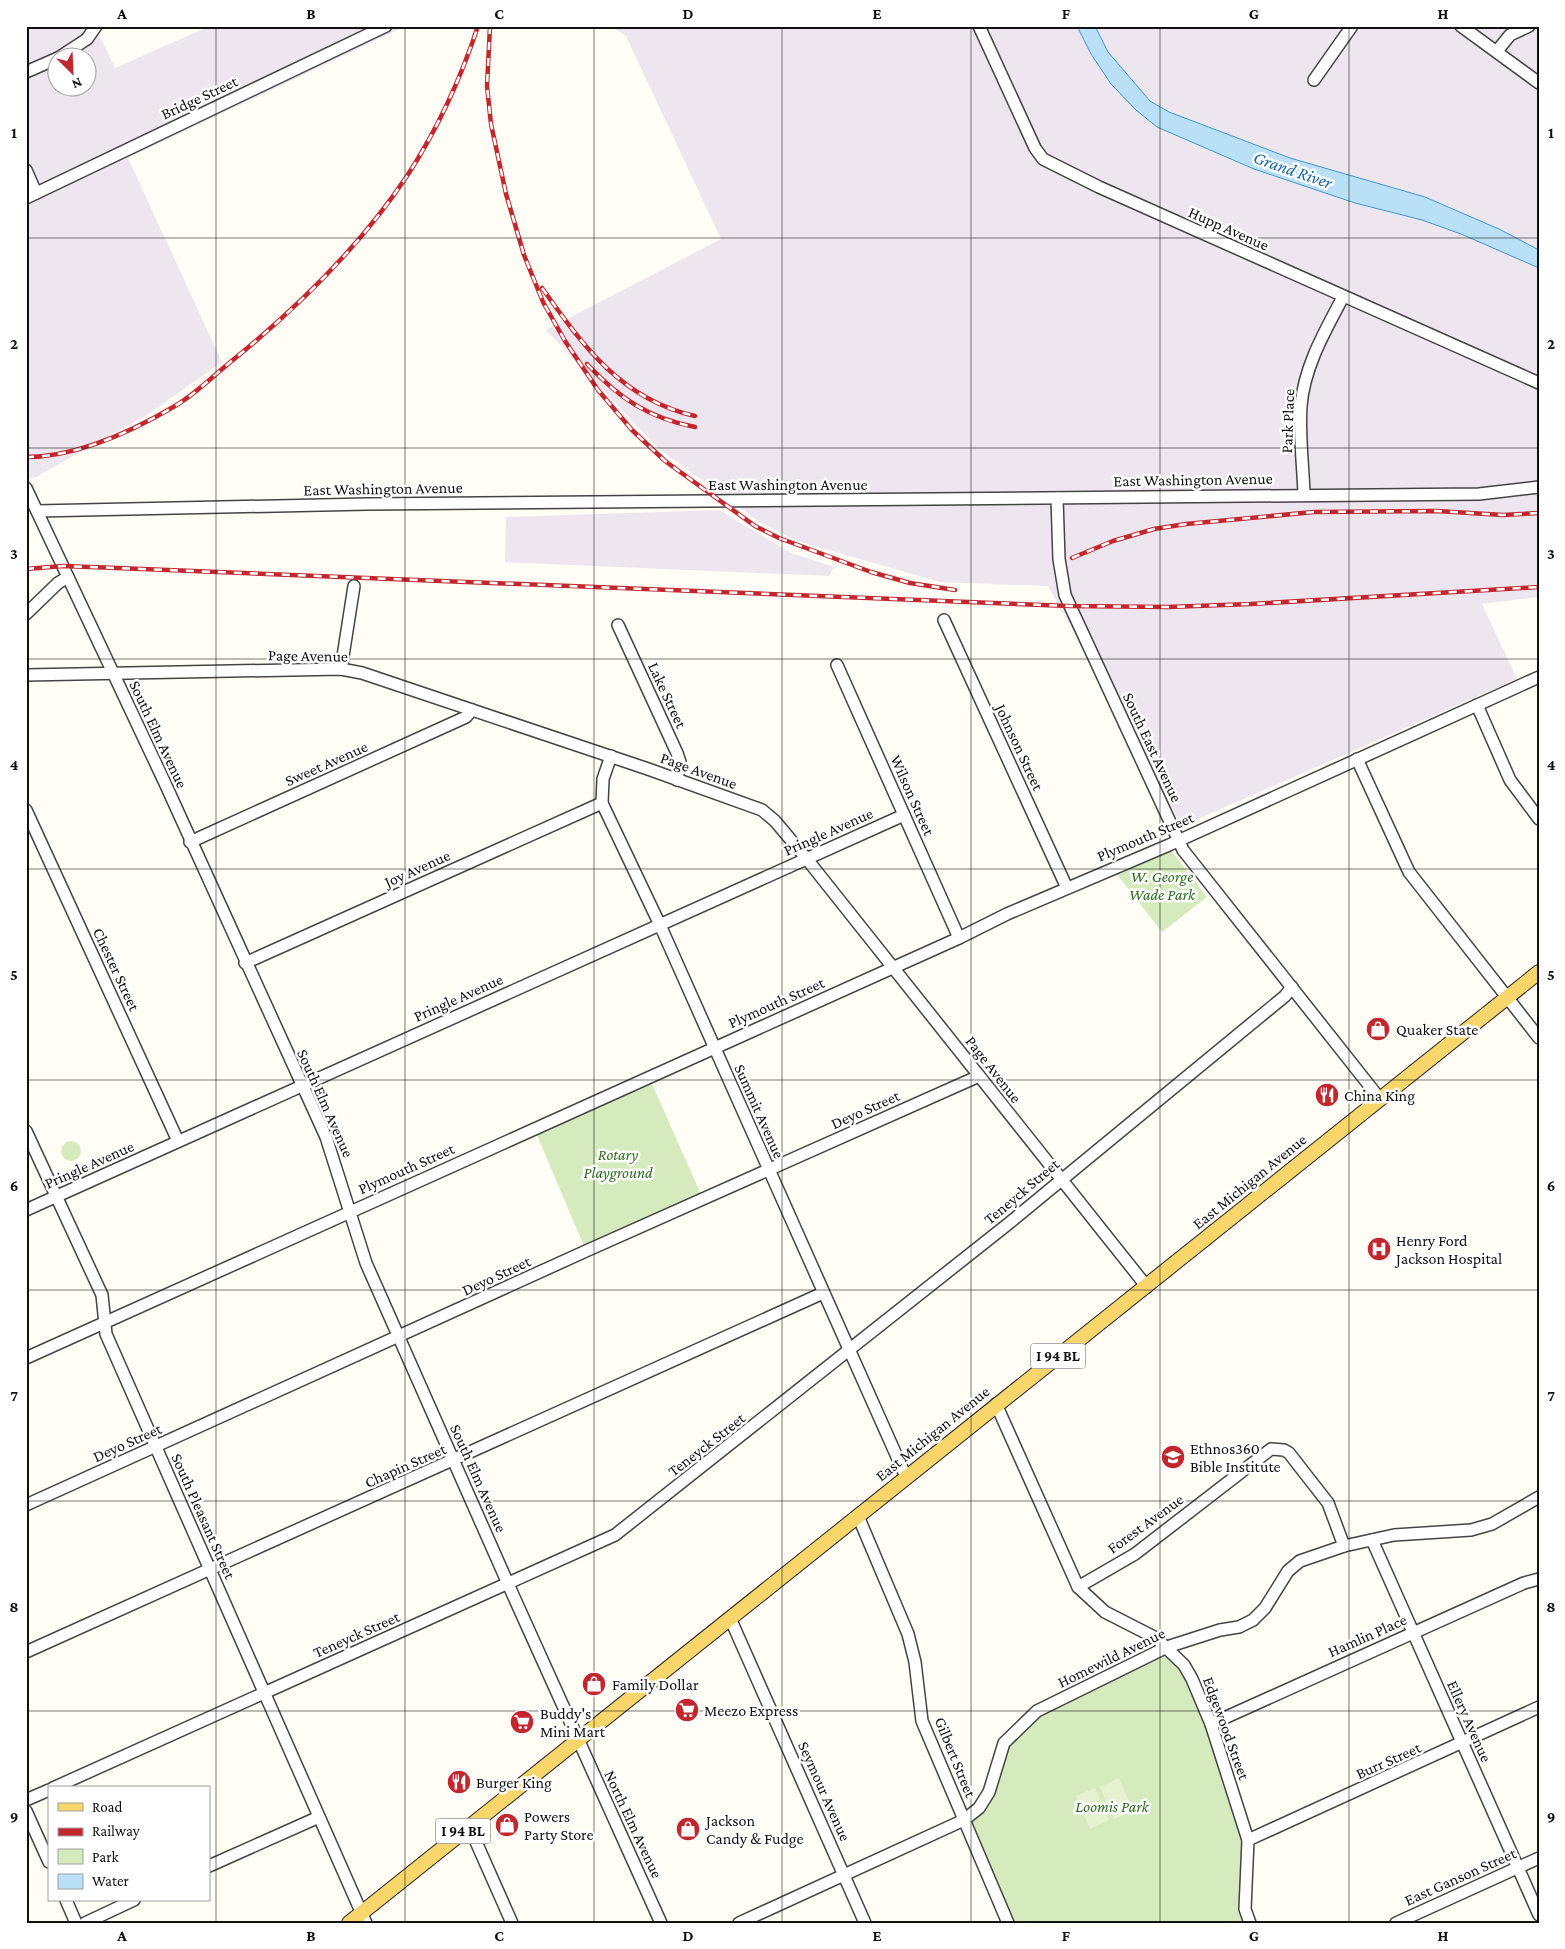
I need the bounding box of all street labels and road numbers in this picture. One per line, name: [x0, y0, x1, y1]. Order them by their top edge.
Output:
street label: Bridge Street: [158, 72, 241, 123]
street label: Hupp Avenue: [1186, 203, 1271, 255]
street label: Park Place: [1278, 388, 1297, 454]
street label: East Washington Avenue: [1113, 470, 1273, 490]
street label: East Washington Avenue: [708, 476, 868, 494]
street label: East Washington Avenue: [303, 479, 463, 499]
street label: Page Avenue: [268, 646, 348, 666]
street label: Lake Street: [645, 660, 690, 731]
street label: South Elm Avenue: [126, 678, 191, 791]
street label: South East Avenue: [1120, 690, 1185, 805]
street label: Johnson Street: [990, 700, 1047, 794]
street label: Sweet Avenue: [282, 738, 370, 789]
street label: Page Avenue: [658, 749, 739, 793]
street label: Wilson Street: [887, 752, 938, 839]
street label: Pringle Avenue: [781, 804, 876, 860]
street label: Plymouth Street: [1094, 808, 1197, 865]
street label: Joy Avenue: [380, 846, 453, 892]
street label: Chester Street: [90, 925, 144, 1014]
street label: Pringle Avenue: [411, 970, 506, 1026]
street label: Plymouth Street: [726, 973, 828, 1032]
street label: Page Avenue: [961, 1033, 1025, 1107]
street label: South Elm Avenue: [294, 1046, 357, 1160]
street label: Summit Avenue: [731, 1061, 788, 1161]
street label: Deyo Street: [828, 1086, 903, 1133]
street label: East Michigan Avenue: [1189, 1130, 1310, 1233]
street label: Pringle Avenue: [42, 1137, 137, 1193]
street label: Plymouth Street: [356, 1139, 458, 1198]
street label: Teneyck Street: [980, 1155, 1063, 1228]
street label: Deyo Street: [459, 1252, 534, 1300]
road number: I 94 BL: [1030, 1344, 1086, 1368]
street label: East Michigan Avenue: [872, 1382, 993, 1485]
street label: Teneyck Street: [665, 1409, 749, 1480]
street label: Deyo Street: [90, 1419, 165, 1466]
street label: South Elm Avenue: [447, 1421, 510, 1535]
street label: Chapin Street: [362, 1440, 449, 1492]
street label: South Pleasant Street: [168, 1451, 239, 1582]
street label: Forest Avenue: [1104, 1490, 1187, 1557]
street label: Teneyck Street: [310, 1608, 403, 1662]
street label: Hamlin Place: [1325, 1611, 1409, 1660]
street label: Homewild Avenue: [1055, 1624, 1168, 1691]
street label: Edgewood Street: [1199, 1674, 1253, 1783]
street label: Ellery Avenue: [1443, 1678, 1495, 1765]
street label: Gilbert Street: [932, 1714, 980, 1801]
street label: Burr Street: [1353, 1738, 1424, 1782]
street label: Seymour Avenue: [794, 1739, 854, 1844]
street label: North Elm Avenue: [601, 1768, 666, 1881]
road number: I 94 BL: [436, 1818, 490, 1844]
street label: East Ganson Street: [1402, 1844, 1519, 1909]

